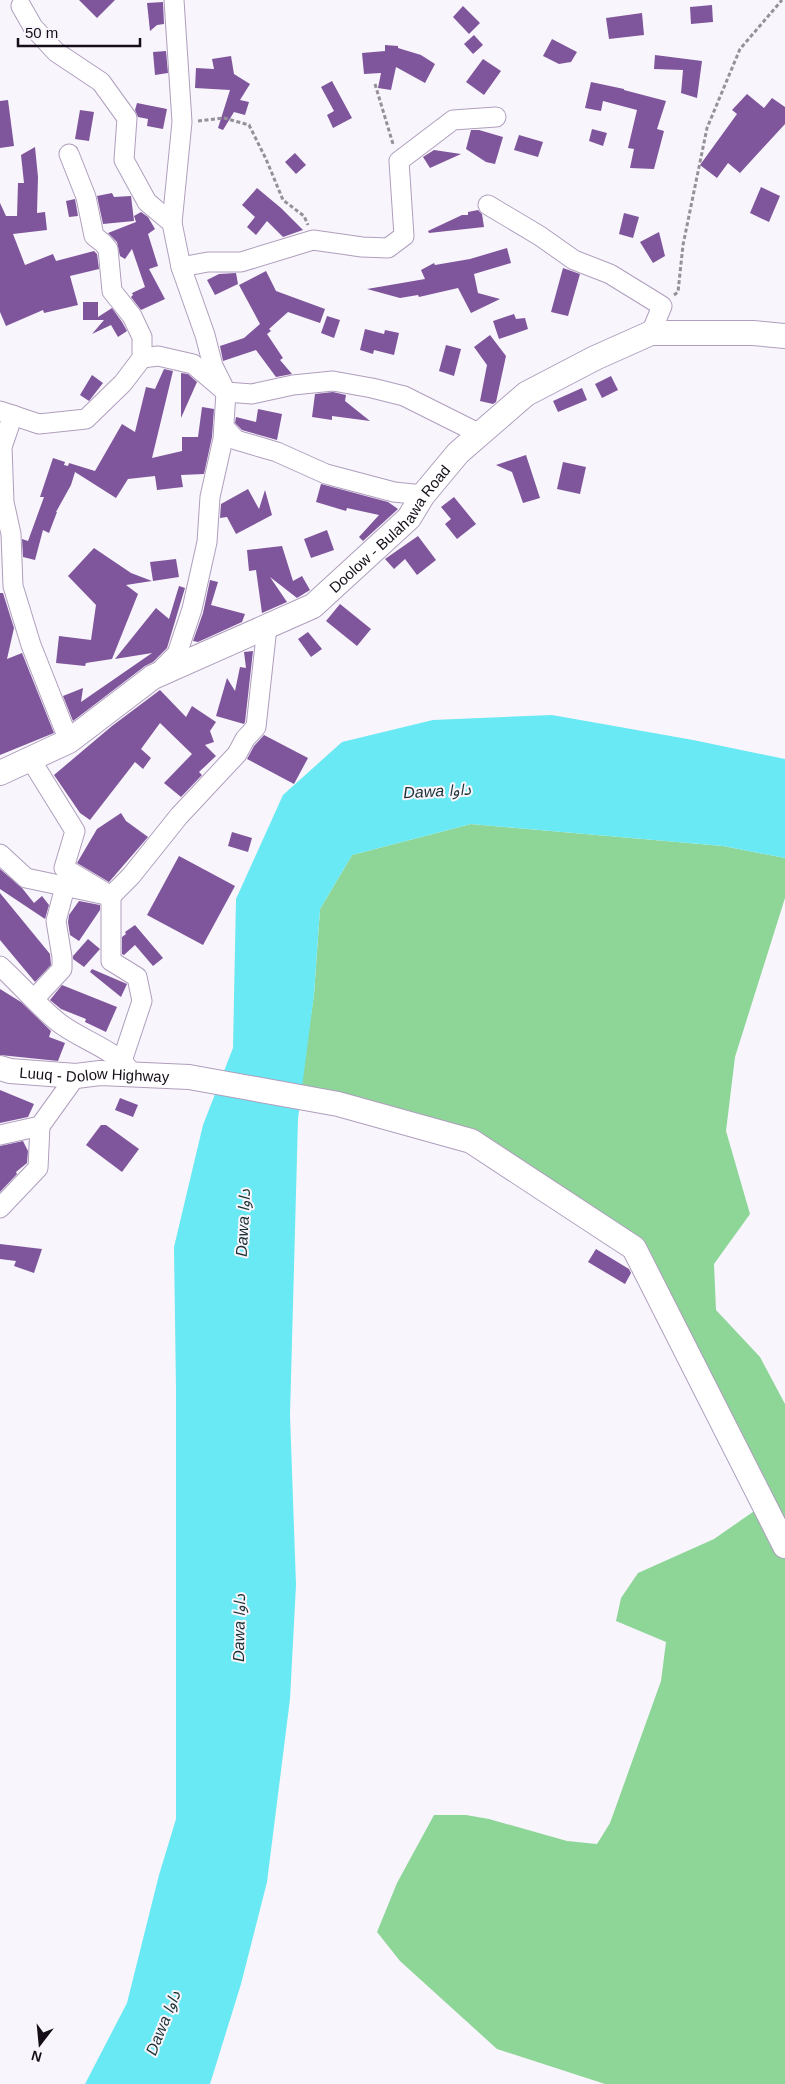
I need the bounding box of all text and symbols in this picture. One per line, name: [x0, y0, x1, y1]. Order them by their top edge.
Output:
scale bar: [18, 15, 140, 47]
text: 50 m: [25, 24, 58, 41]
street label: Doolow - Bulahawa Road: [325, 461, 453, 596]
water label: Dawa داوا: [403, 781, 472, 802]
street label: Luuq - Dolow Highway: [19, 1063, 170, 1085]
water label: Dawa داوا: [233, 1188, 254, 1257]
water label: Dawa داوا: [230, 1594, 249, 1662]
water label: Dawa داوا: [142, 1988, 185, 2058]
north arrow: [15, 2019, 65, 2069]
text: N: [29, 2047, 43, 2066]

